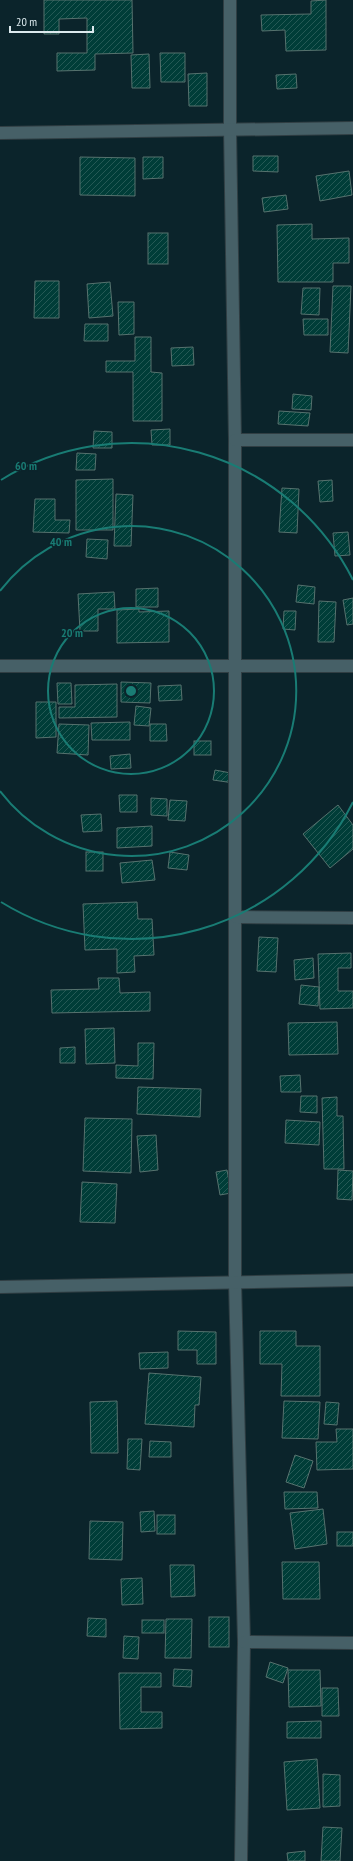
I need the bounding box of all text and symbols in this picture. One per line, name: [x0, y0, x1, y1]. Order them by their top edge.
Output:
scale bar: [10, 8, 93, 34]
text: 20 m: [16, 14, 37, 29]
text: 60 m: [15, 458, 37, 473]
text: 40 m: [50, 534, 72, 549]
text: 20 m: [61, 625, 83, 640]
centre of rings: [124, 684, 138, 698]

